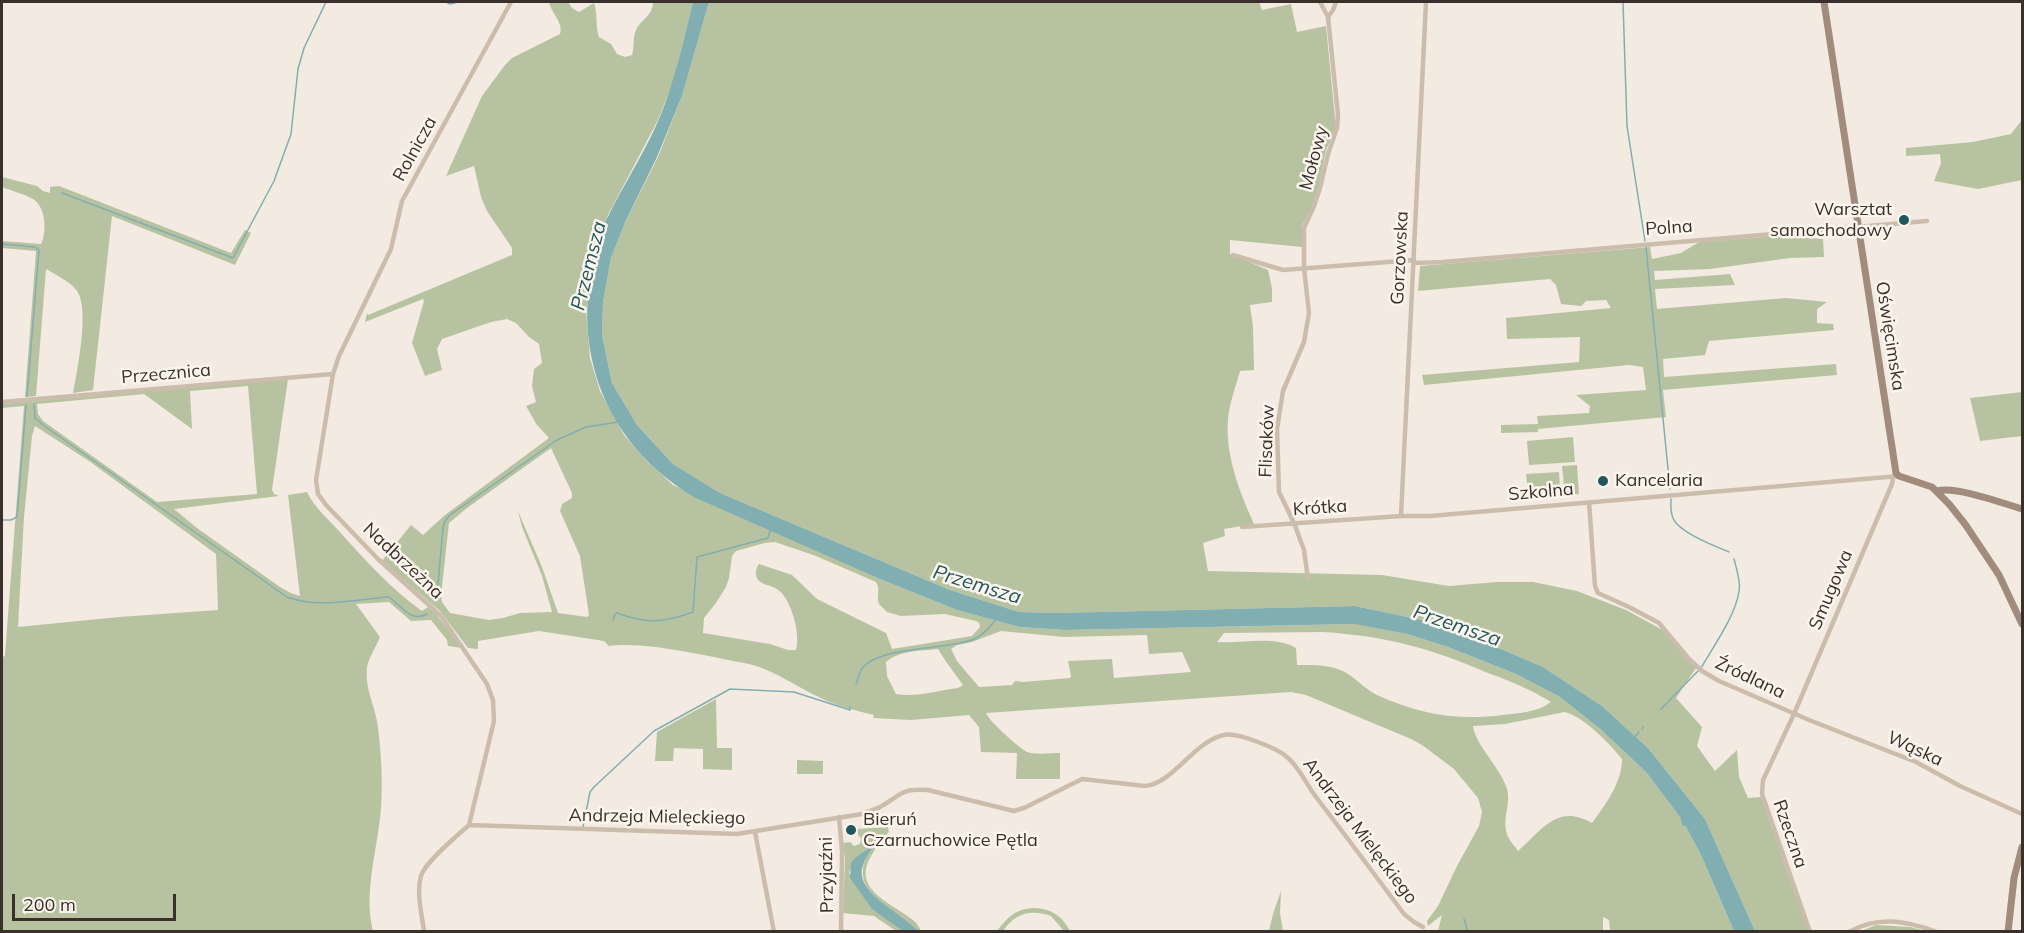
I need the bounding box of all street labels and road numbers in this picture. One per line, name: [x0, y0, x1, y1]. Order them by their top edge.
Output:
street label: Rolnicza: [388, 113, 442, 185]
street label: Mołowy: [1295, 124, 1333, 192]
street label: Gorzowska: [1387, 211, 1413, 305]
street label: Polna: [1645, 216, 1693, 240]
street label: Oświęcimska: [1871, 280, 1909, 392]
street label: Przecznica: [120, 359, 212, 389]
street label: Flisaków: [1255, 404, 1279, 478]
street label: Szkolna: [1507, 478, 1575, 506]
street label: Krótka: [1292, 495, 1348, 521]
street label: Nadbrzeżna: [358, 518, 448, 604]
street label: Smugowa: [1805, 547, 1857, 633]
street label: Źródlana: [1712, 652, 1788, 704]
street label: Wąska: [1884, 727, 1946, 771]
street label: Andrzeja Mielęckiego: [1298, 754, 1422, 908]
street label: Rzeczna: [1768, 797, 1812, 871]
street label: Andrzeja Mielęckiego: [568, 805, 746, 829]
street label: Przyjaźni: [816, 837, 838, 913]

